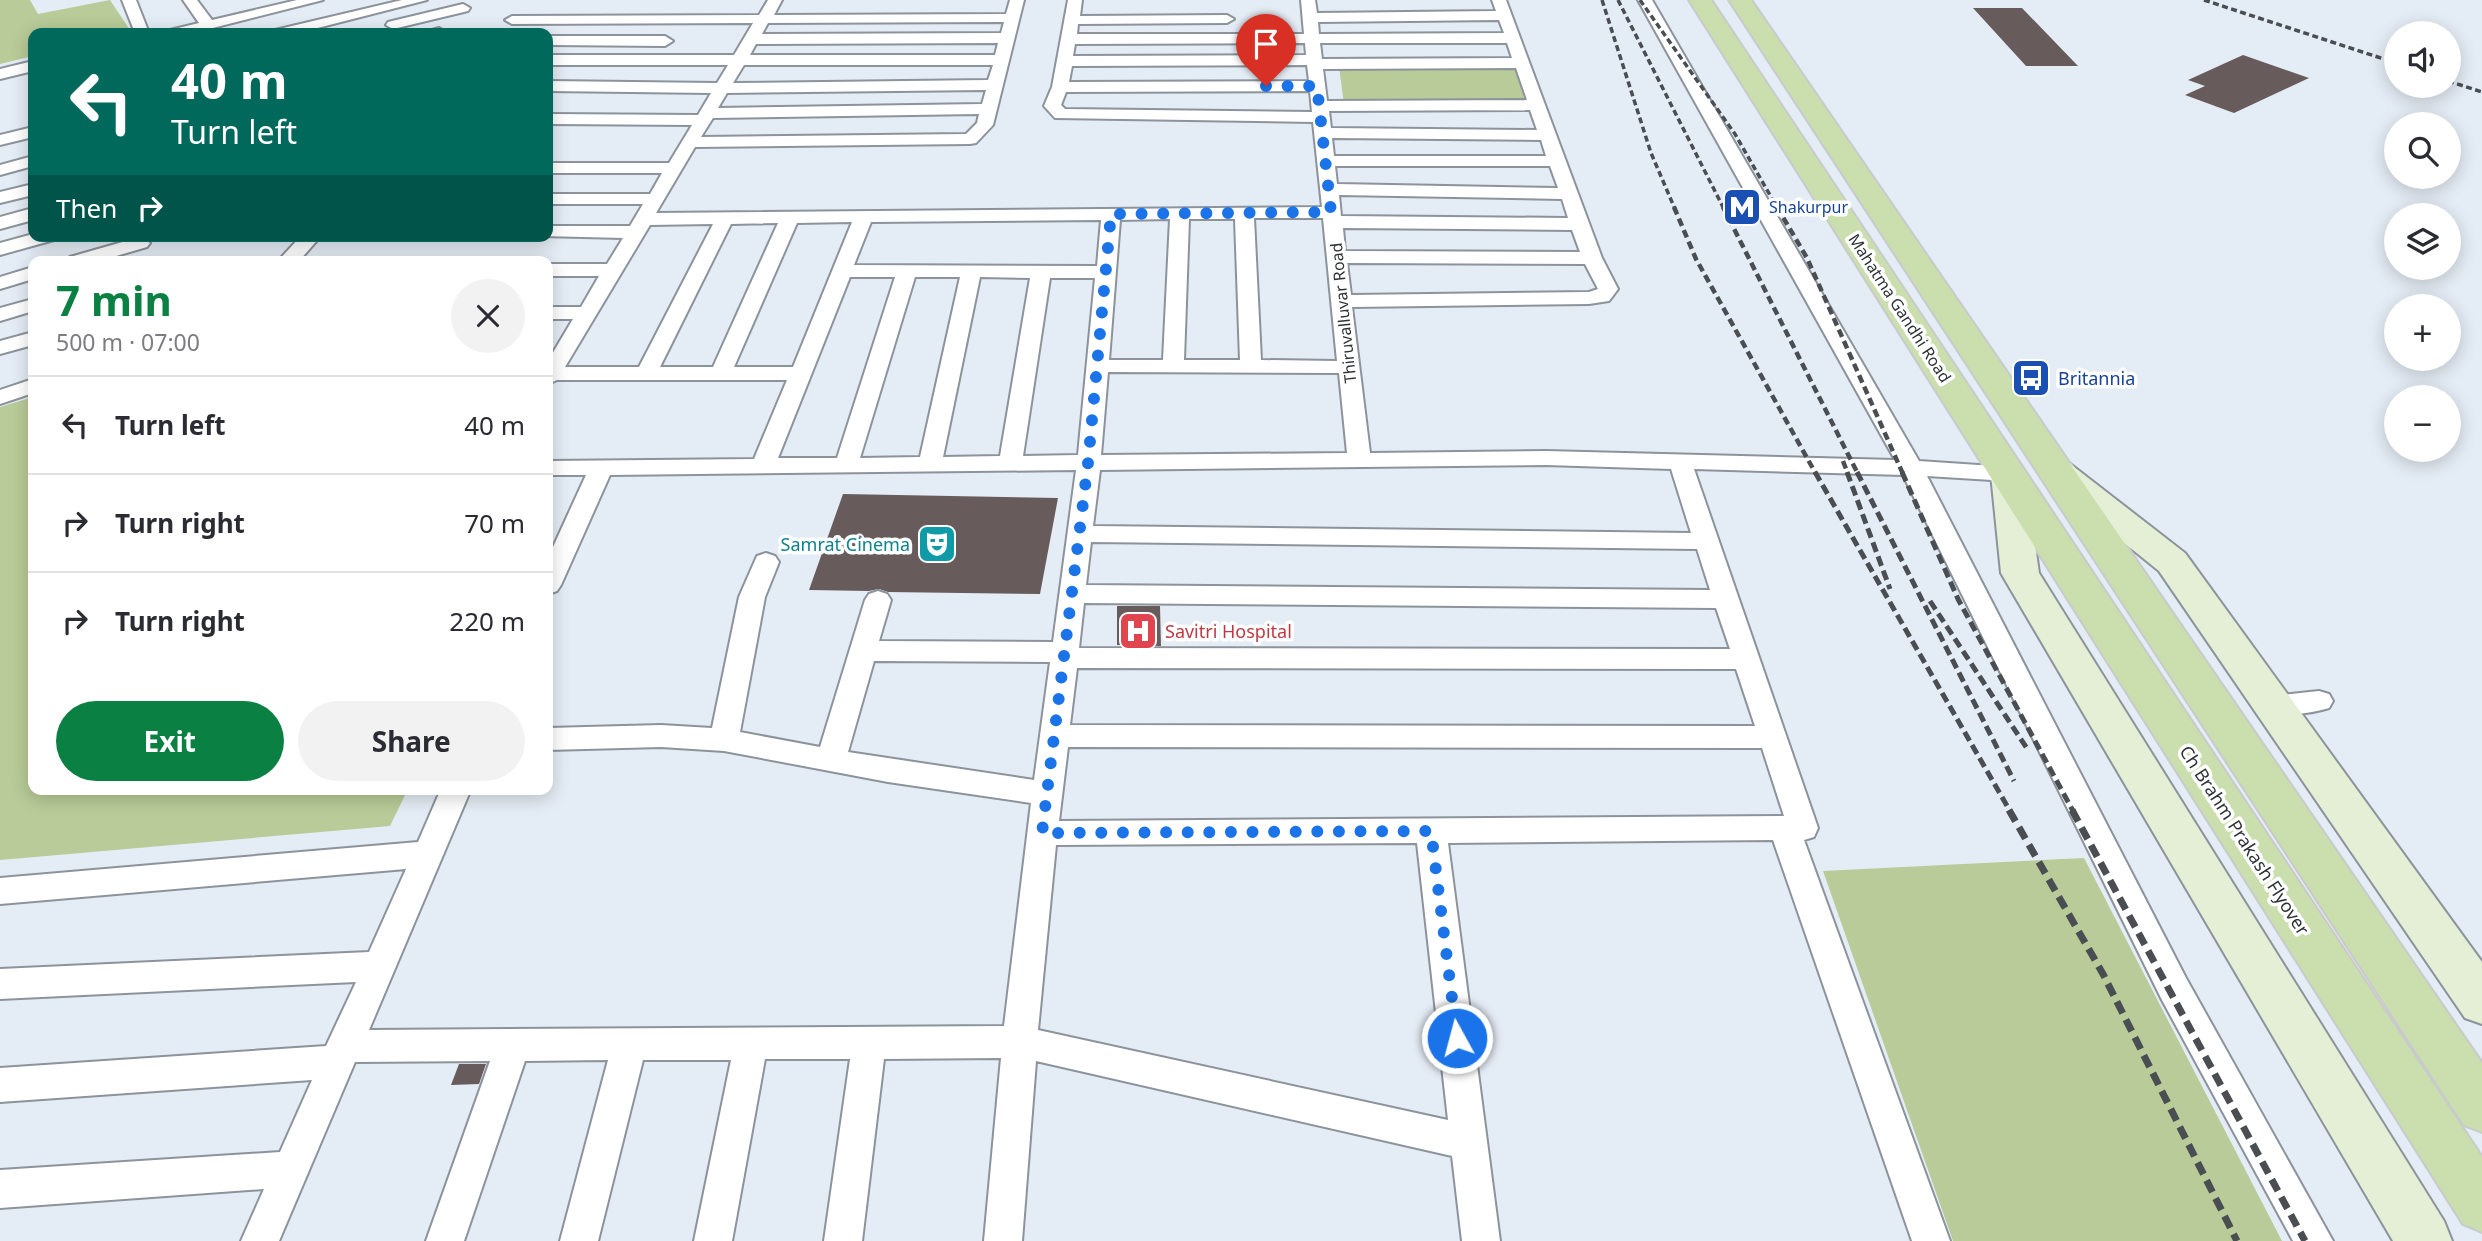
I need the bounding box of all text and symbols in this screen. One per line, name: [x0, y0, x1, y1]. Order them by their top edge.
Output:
pin: [1236, 14, 1296, 86]
map controls: [2384, 21, 2461, 462]
button: sound: [2384, 21, 2461, 98]
icon: arrive: [1247, 25, 1285, 63]
text: 40 m: [171, 47, 288, 113]
icon: left: [56, 56, 147, 147]
text: Turn left: [171, 110, 297, 153]
button: search: [2384, 112, 2461, 189]
metro station icon: Shakurpur: [1721, 186, 1763, 228]
icon: right: [131, 189, 169, 227]
text: Then: [56, 190, 117, 226]
place label: Shakurpur: [1769, 196, 1848, 218]
button: layers: [2384, 203, 2461, 280]
street label: Mahatma Gandhi Road: [1844, 229, 1956, 387]
street label: Thiruvalluvar Road: [1325, 242, 1361, 384]
text: 7 min: [56, 271, 172, 328]
button: close: [451, 279, 525, 353]
button: +: [2384, 294, 2461, 371]
text: 500 m · 07:00: [56, 326, 200, 358]
bus stop icon: Britannia: [2010, 357, 2052, 399]
place label: Britannia: [2058, 366, 2135, 390]
button: −: [2384, 385, 2461, 462]
icon: left: [56, 406, 94, 444]
text: Turn left: [115, 407, 226, 443]
text: 40 m: [464, 407, 525, 443]
icon: right: [56, 504, 94, 542]
text: Turn right: [115, 505, 245, 541]
text: 70 m: [464, 505, 525, 541]
theatre icon: Samrat Cinema: [916, 523, 958, 565]
place label: Samrat Cinema: [781, 532, 910, 556]
icon: right: [56, 602, 94, 640]
text: Turn right: [115, 603, 245, 639]
text: 220 m: [449, 603, 525, 639]
hospital icon: Savitri Hospital: [1117, 610, 1159, 652]
place label: Savitri Hospital: [1165, 619, 1292, 643]
button: Exit: [56, 701, 284, 781]
button: Share: [298, 701, 525, 781]
street label: Ch Brahm Prakash Flyover: [2175, 741, 2316, 940]
position arrow: [1420, 1001, 1494, 1075]

